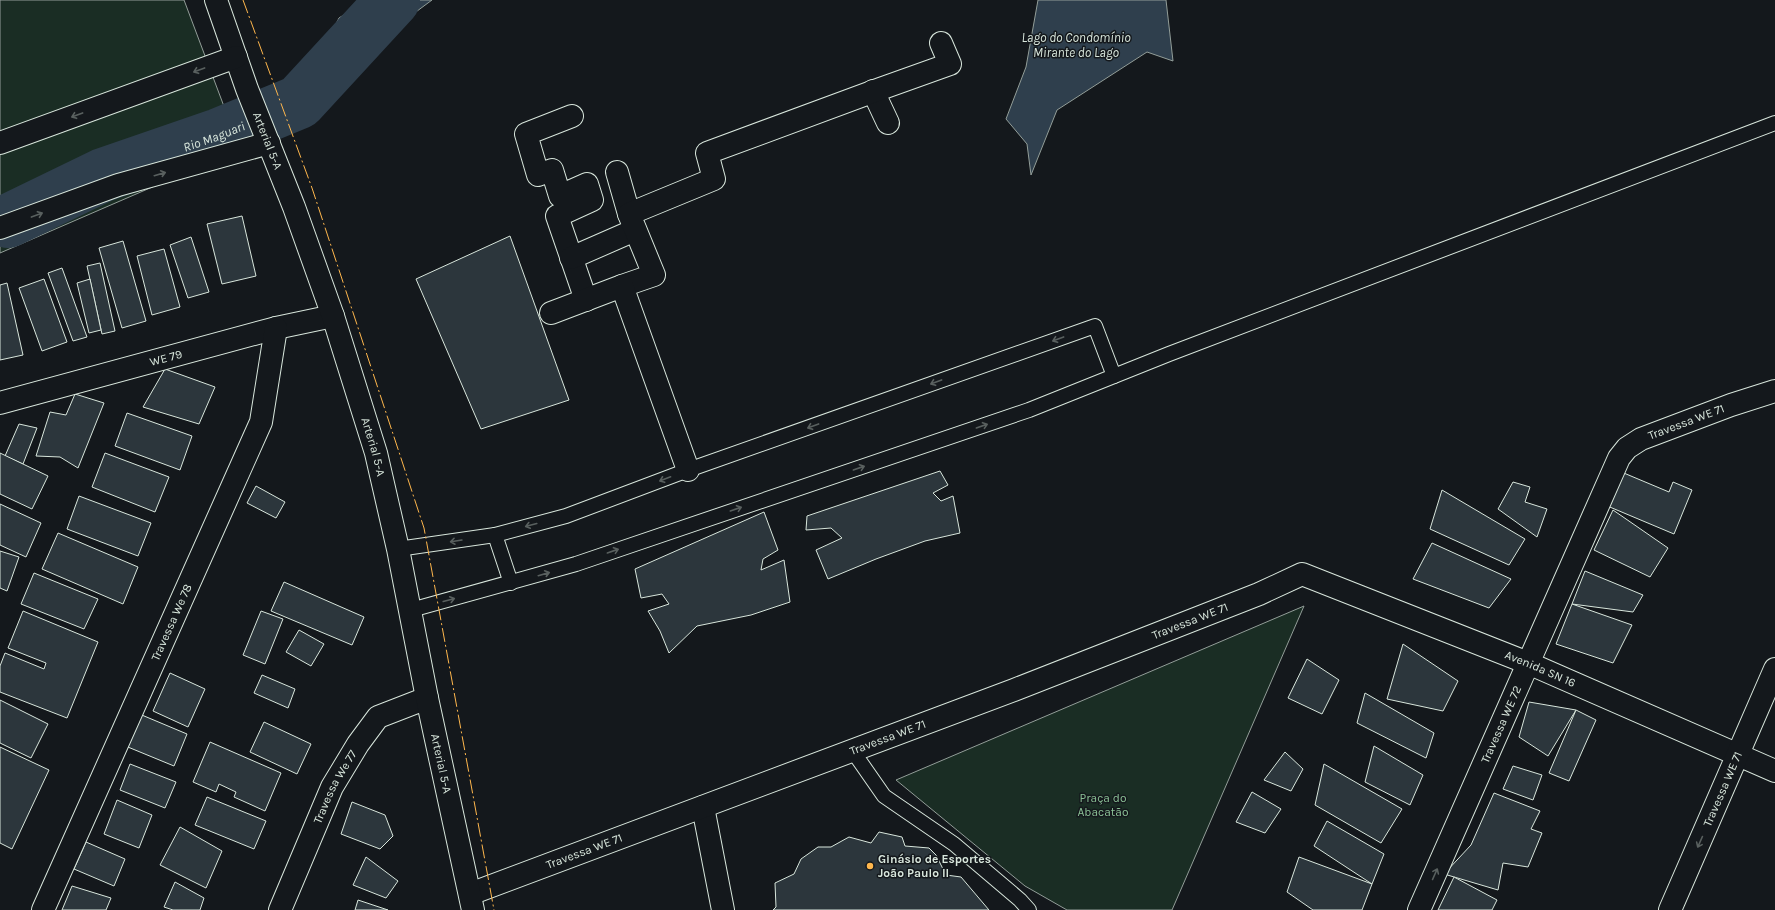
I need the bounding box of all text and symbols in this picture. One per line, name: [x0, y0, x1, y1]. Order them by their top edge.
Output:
water label: Lago do Condomínio Mirante do Lago: [1021, 30, 1131, 60]
one-way arrow: [193, 67, 206, 74]
street label: Arterial 5-A: [250, 110, 285, 172]
one-way arrow: [71, 111, 83, 119]
water label: Rio Maguari: [181, 118, 248, 155]
one-way arrow: [153, 170, 166, 177]
one-way arrow: [30, 210, 42, 218]
one-way arrow: [1052, 336, 1065, 343]
street label: WE 79: [148, 347, 184, 369]
one-way arrow: [930, 379, 942, 387]
street label: Travessa WE 71: [1646, 401, 1726, 443]
street label: Arterial 5-A: [358, 416, 388, 478]
one-way arrow: [976, 422, 989, 429]
one-way arrow: [807, 423, 820, 430]
one-way arrow: [853, 463, 865, 471]
one-way arrow: [659, 476, 671, 484]
one-way arrow: [729, 505, 741, 513]
one-way arrow: [524, 522, 537, 530]
one-way arrow: [450, 537, 463, 545]
one-way arrow: [606, 547, 618, 555]
one-way arrow: [537, 570, 550, 577]
street label: Travessa We 78: [148, 582, 195, 663]
one-way arrow: [442, 596, 455, 603]
street label: Travessa WE 71: [1150, 600, 1230, 642]
street label: Avenida SN 16: [1503, 648, 1578, 690]
street label: Travessa WE 72: [1478, 683, 1524, 765]
street label: Travessa WE 71: [848, 717, 928, 758]
street label: Arterial 5-A: [428, 732, 455, 795]
street label: Travessa We 77: [310, 747, 360, 826]
street label: Travessa WE 71: [1700, 749, 1745, 829]
park label: Praça do Abacatão: [1077, 791, 1129, 819]
street label: Travessa WE 71: [544, 831, 624, 872]
one-way arrow: [1696, 836, 1703, 848]
place label: Ginásio de Esportes João Paulo II: [878, 852, 991, 880]
marker: Ginásio de Esportes João Paulo II: [865, 861, 875, 871]
one-way arrow: [1432, 869, 1439, 881]

